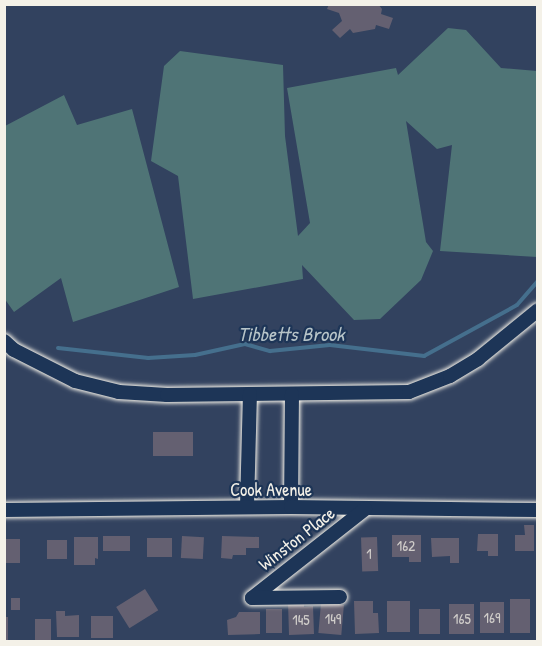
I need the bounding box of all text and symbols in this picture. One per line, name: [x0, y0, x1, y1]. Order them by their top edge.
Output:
water label: Tibbetts Brook: [238, 321, 344, 345]
street label: Cook Avenue: [230, 479, 312, 501]
street label: Winston Place: [255, 503, 339, 575]
house number: 162: [397, 537, 415, 555]
house number: 1: [366, 545, 372, 563]
house number: 169: [484, 609, 500, 627]
house number: 149: [325, 610, 341, 628]
house number: 165: [453, 610, 471, 628]
house number: 145: [292, 611, 310, 629]

